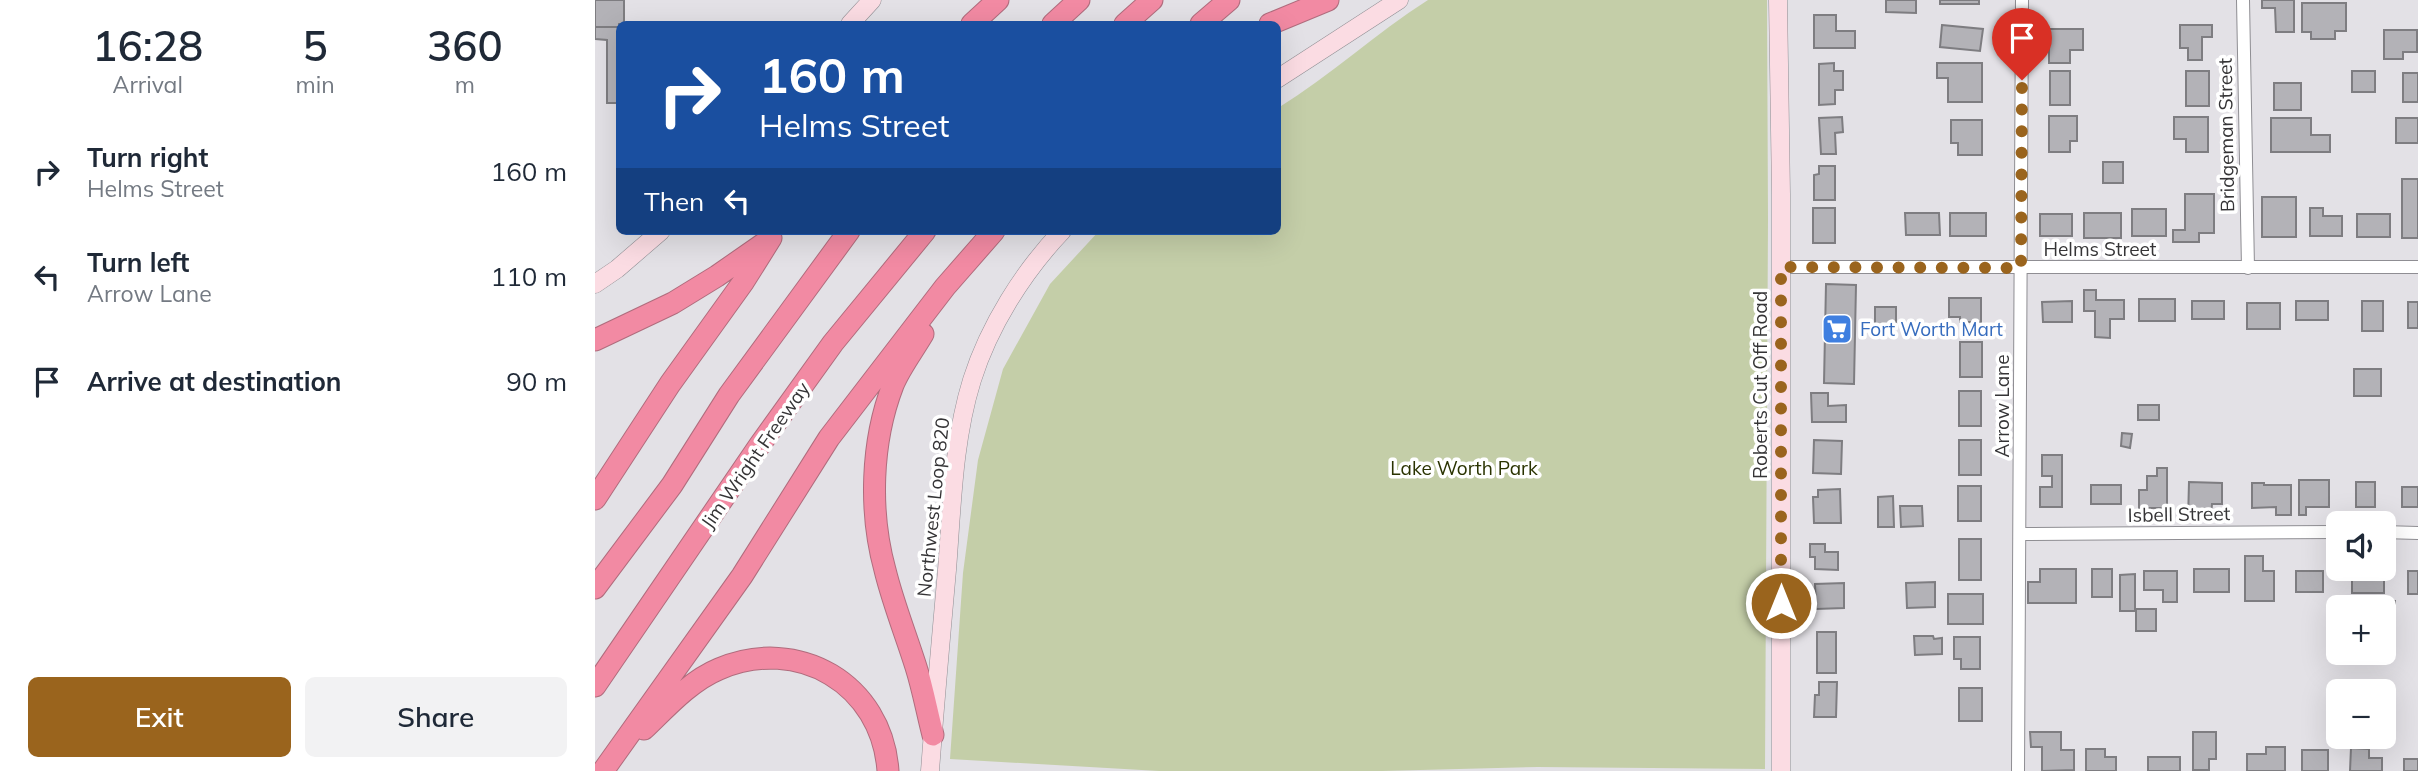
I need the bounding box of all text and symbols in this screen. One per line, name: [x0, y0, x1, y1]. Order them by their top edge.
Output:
pin: [1992, 8, 2052, 80]
text: 16:28: [92, 19, 203, 72]
text: 5: [302, 19, 328, 72]
text: 360: [427, 19, 503, 72]
icon: arrive: [2003, 19, 2041, 57]
text: 160 m: [759, 44, 905, 105]
icon: right: [644, 49, 735, 140]
street label: Bridgeman Street: [2213, 57, 2239, 212]
text: Arrival: [113, 70, 183, 99]
text: min: [295, 70, 335, 99]
text: m: [455, 70, 475, 99]
text: Helms Street: [759, 105, 949, 145]
text: Turn right: [87, 141, 208, 174]
icon: right: [28, 153, 66, 191]
text: 160 m: [491, 155, 567, 188]
text: Helms Street: [87, 174, 224, 203]
icon: left: [718, 182, 756, 220]
text: Then: [644, 185, 704, 218]
street label: Helms Street: [2043, 237, 2157, 261]
text: Turn left: [87, 246, 189, 279]
icon: left: [28, 258, 66, 296]
text: 110 m: [491, 260, 567, 293]
text: Arrow Lane: [87, 279, 212, 308]
street label: Roberts Cut Off Road: [1748, 291, 1772, 479]
supermarket icon: Fort Worth Mart: [1820, 312, 1854, 346]
place label: Fort Worth Mart: [1860, 317, 2003, 341]
street label: Arrow Lane: [1990, 354, 2014, 458]
icon: arrive: [28, 363, 66, 401]
text: Arrive at destination: [87, 365, 342, 398]
text: 90 m: [506, 365, 567, 398]
street label: Jim Wright Freeway: [695, 377, 815, 533]
street label: Northwest Loop 820: [912, 416, 954, 598]
park label: Lake Worth Park: [1390, 456, 1538, 480]
street label: Isbell Street: [2127, 501, 2231, 527]
map controls: [2326, 511, 2396, 749]
button: sound: [2326, 511, 2396, 581]
position arrow: [1744, 566, 1818, 640]
button: +: [2326, 595, 2396, 665]
button: Exit: [28, 677, 291, 757]
button: Share: [305, 677, 567, 757]
button: −: [2326, 679, 2396, 749]

